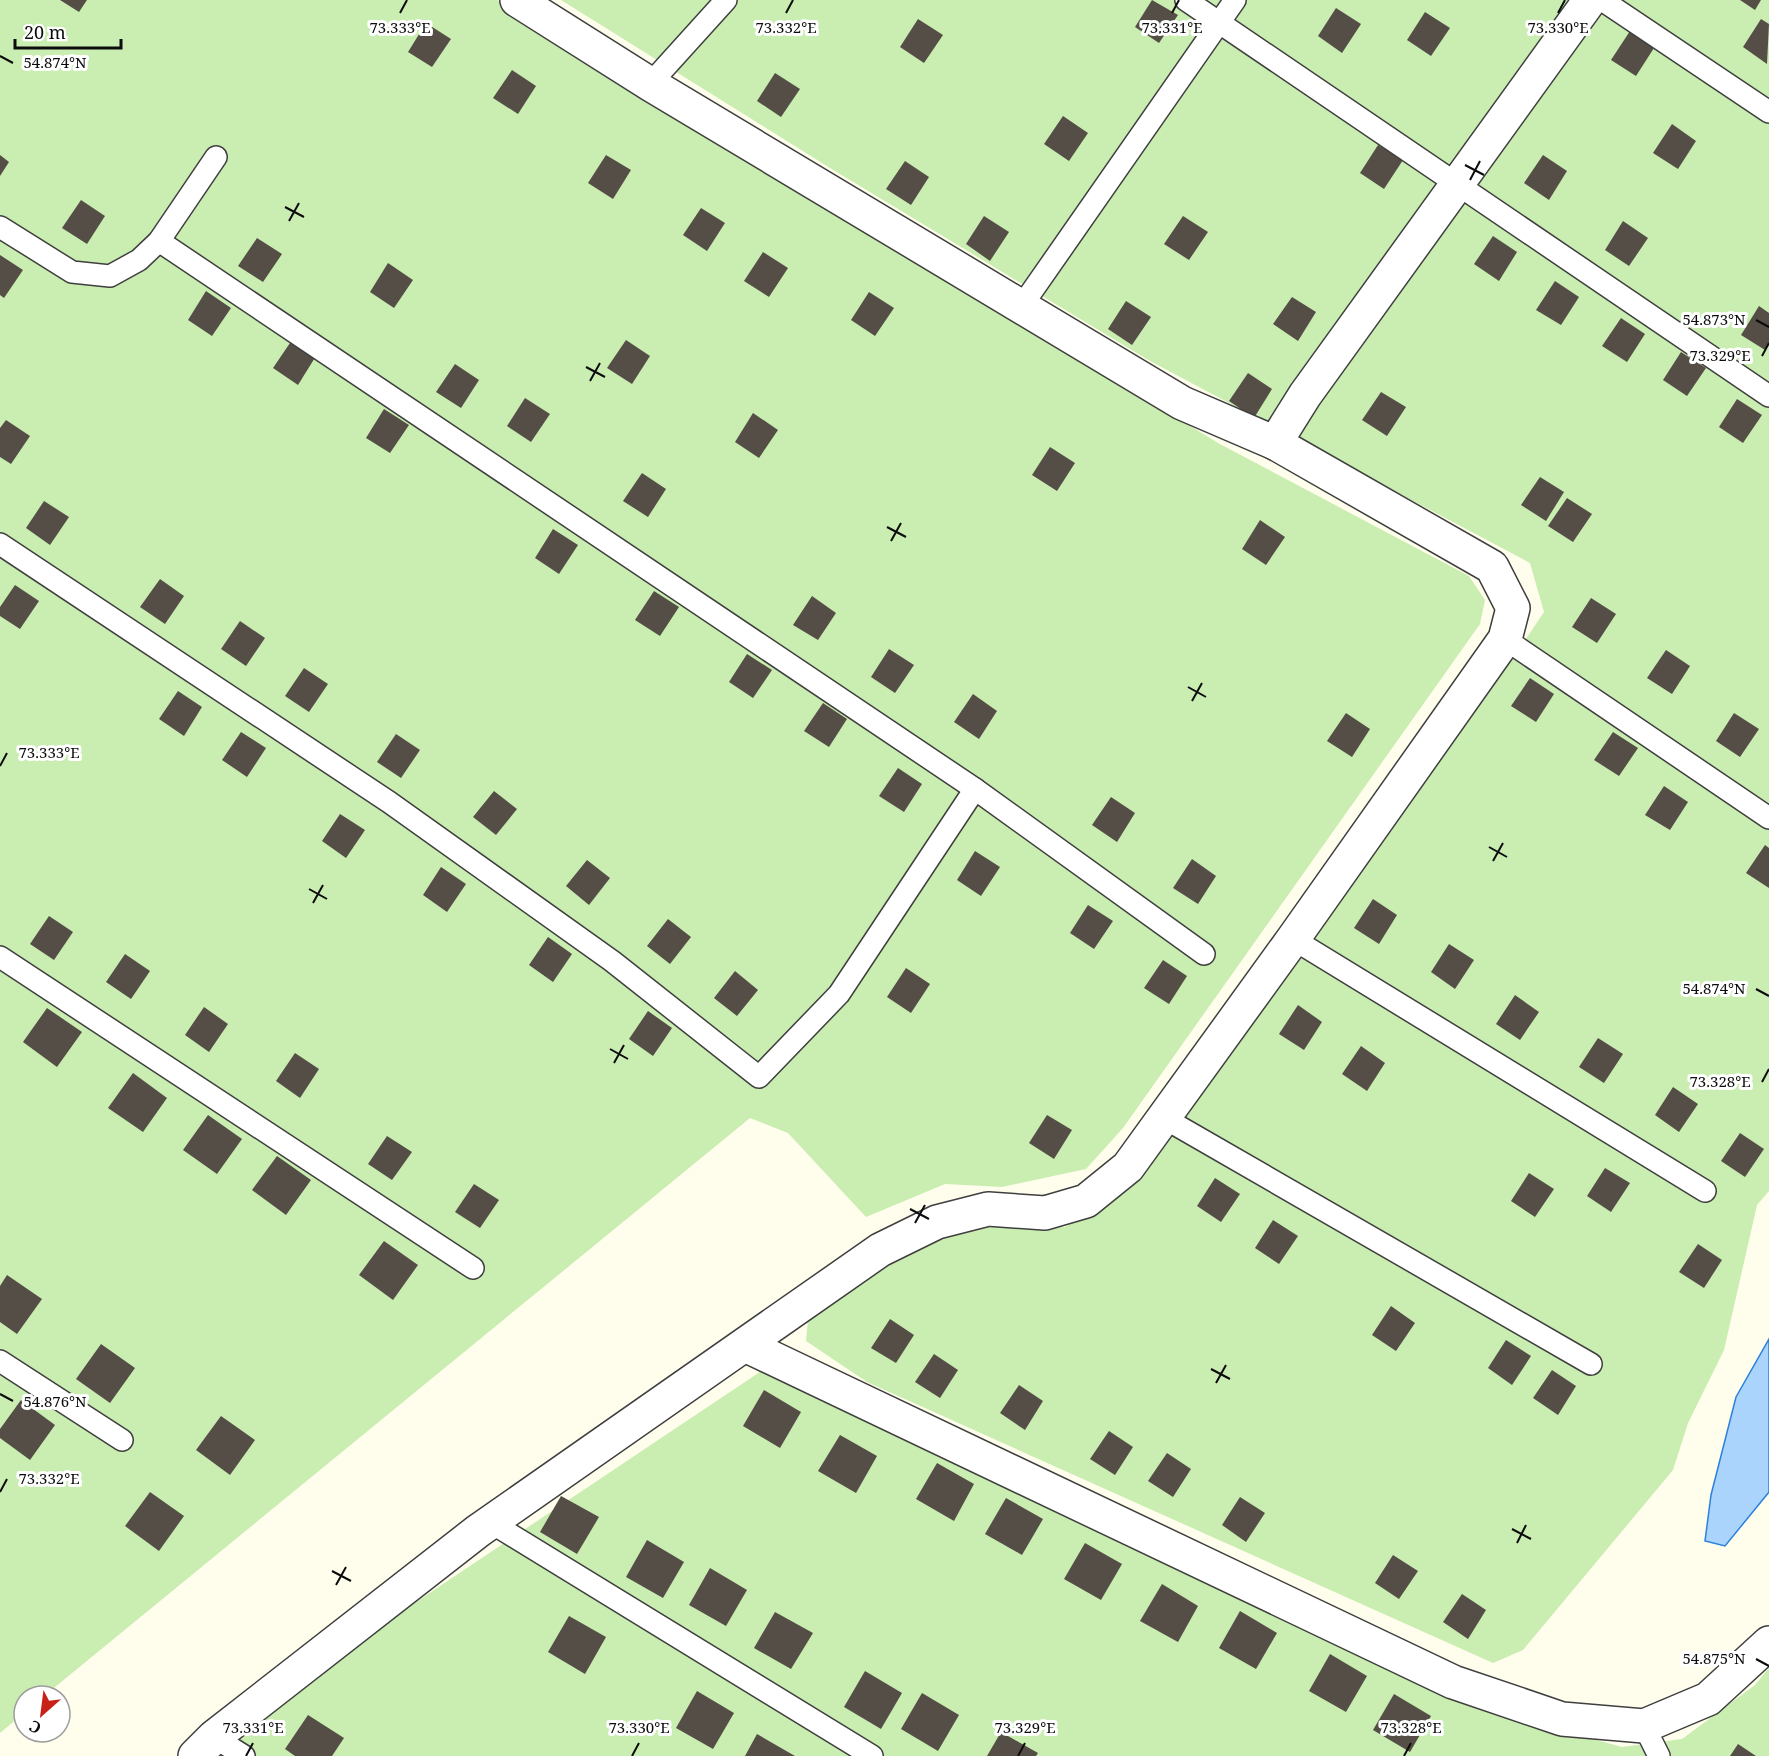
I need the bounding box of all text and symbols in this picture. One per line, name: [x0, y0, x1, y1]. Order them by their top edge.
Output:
scale bar: [15, 12, 122, 50]
text: 73.333°E: [369, 17, 431, 37]
text: 73.332°E: [755, 17, 817, 37]
text: 73.331°E: [1141, 17, 1203, 37]
text: 73.330°E: [1527, 17, 1589, 37]
text: 20 m: [24, 20, 66, 44]
text: 54.874°N: [23, 52, 87, 72]
text: 54.873°N: [1682, 309, 1746, 329]
text: 73.329°E: [1689, 345, 1751, 365]
text: 73.333°E: [18, 742, 80, 762]
text: 54.874°N: [1682, 978, 1746, 998]
text: 73.328°E: [1689, 1071, 1751, 1091]
text: 54.876°N: [23, 1391, 87, 1411]
text: 73.332°E: [18, 1468, 80, 1488]
text: 54.875°N: [1682, 1648, 1746, 1668]
north arrow: [12, 1684, 72, 1744]
text: С: [25, 1715, 45, 1739]
text: 73.331°E: [222, 1717, 284, 1737]
text: 73.330°E: [608, 1717, 670, 1737]
text: 73.329°E: [994, 1717, 1056, 1737]
text: 73.328°E: [1380, 1717, 1442, 1737]

